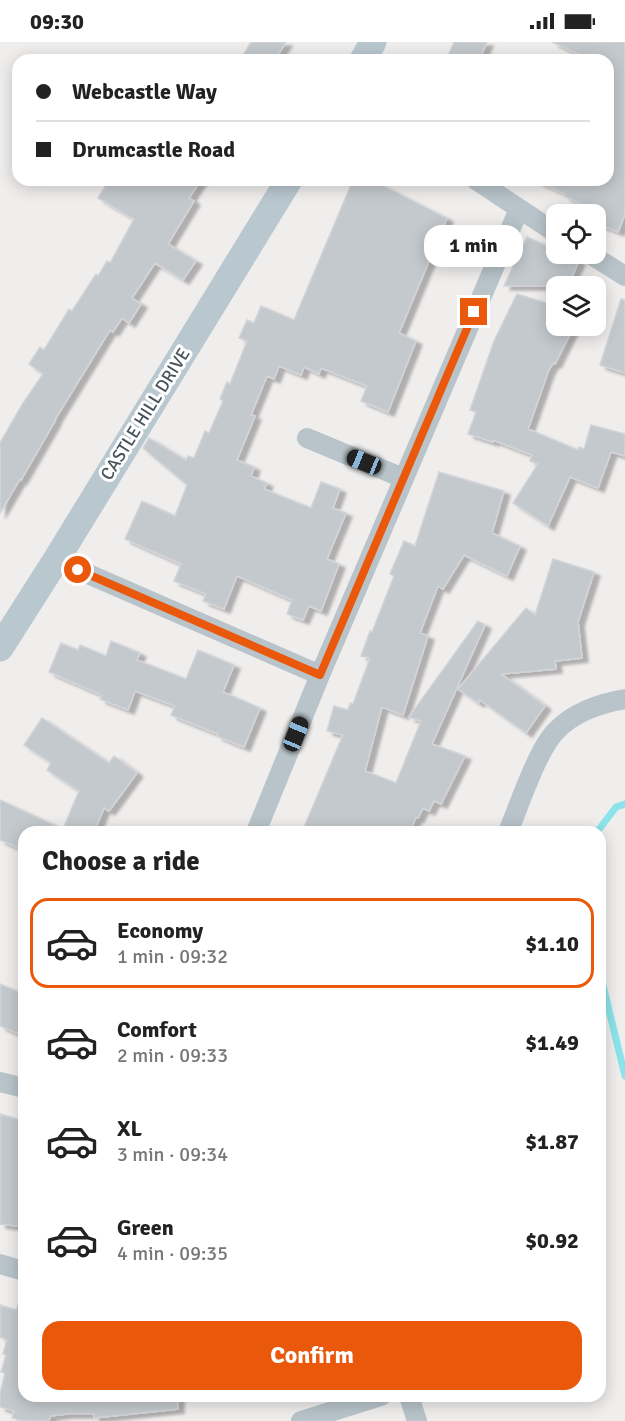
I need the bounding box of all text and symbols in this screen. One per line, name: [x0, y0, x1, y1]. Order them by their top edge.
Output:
text: 09:30: [30, 8, 84, 35]
text: Webcastle Way: [72, 78, 217, 105]
text: Drumcastle Road: [72, 136, 235, 163]
map controls: [546, 204, 606, 336]
button: locate: [546, 204, 606, 264]
callout: 1 min: [424, 225, 524, 267]
text: 1 min: [449, 233, 498, 258]
button: layers: [546, 276, 606, 336]
route end: [460, 298, 487, 325]
street label: CASTLE HILL DRIVE: [95, 344, 195, 484]
car: [344, 447, 384, 477]
route start: [64, 556, 91, 583]
car: [281, 714, 311, 754]
text: Choose a ride: [42, 845, 200, 878]
icon: car: [45, 916, 99, 970]
text: Economy: [117, 917, 203, 944]
text: $1.10: [525, 930, 579, 957]
text: 1 min · 09:32: [117, 944, 228, 969]
icon: car: [45, 1015, 99, 1069]
text: Comfort: [117, 1016, 197, 1043]
text: $1.49: [525, 1029, 579, 1056]
text: 2 min · 09:33: [117, 1043, 228, 1068]
icon: car: [45, 1114, 99, 1168]
text: XL: [117, 1115, 142, 1142]
text: $1.87: [525, 1128, 579, 1155]
text: 3 min · 09:34: [117, 1142, 228, 1167]
icon: car: [45, 1213, 99, 1267]
text: Green: [117, 1214, 174, 1241]
text: $0.92: [525, 1227, 579, 1254]
text: 4 min · 09:35: [117, 1241, 228, 1266]
button: Confirm: [42, 1321, 582, 1390]

